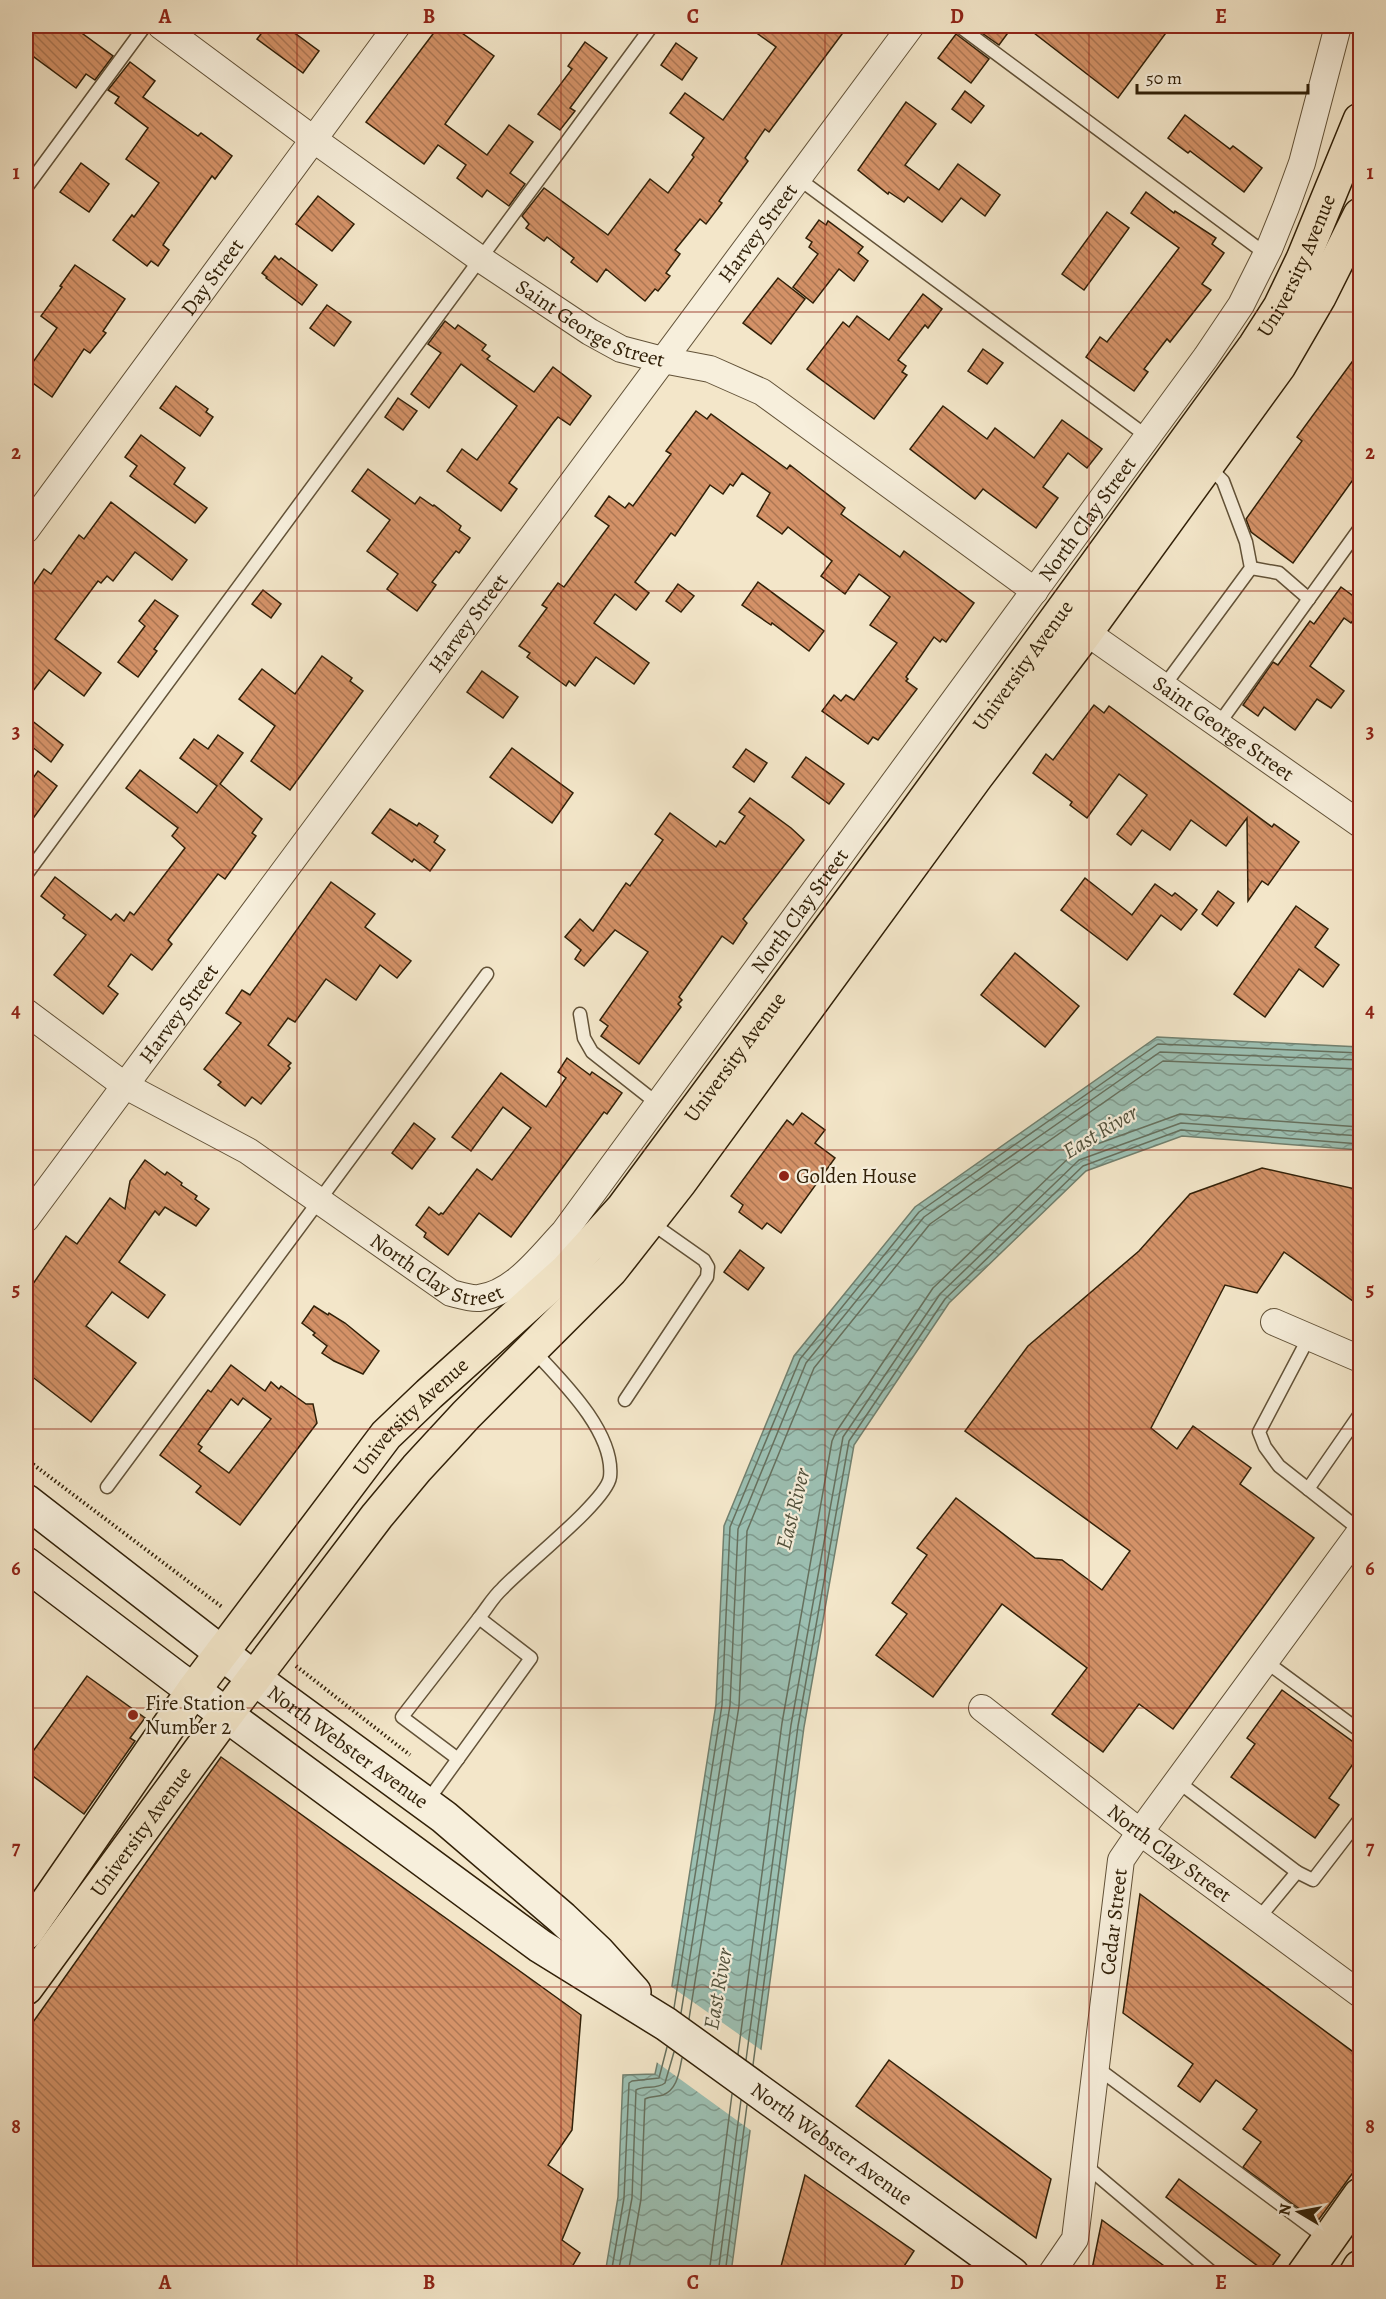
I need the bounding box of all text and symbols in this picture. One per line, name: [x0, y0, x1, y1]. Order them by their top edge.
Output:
text: A: [158, 3, 172, 30]
text: B: [423, 3, 435, 30]
text: C: [687, 3, 699, 30]
text: D: [950, 3, 964, 30]
text: E: [1215, 3, 1227, 30]
scale bar: [1137, 57, 1308, 95]
text: 50 m: [1146, 66, 1182, 90]
text: 1: [12, 159, 20, 186]
text: 1: [1366, 159, 1374, 186]
street label: Harvey Street: [711, 177, 804, 288]
street label: University Avenue: [1250, 190, 1342, 342]
street label: Day Street: [174, 233, 250, 321]
street label: Saint George Street: [510, 272, 668, 374]
text: 2: [11, 439, 21, 466]
text: 2: [1365, 439, 1375, 466]
street label: North Clay Street: [1032, 451, 1142, 587]
street label: Harvey Street: [422, 568, 514, 679]
street label: University Avenue: [966, 594, 1080, 736]
street label: Saint George Street: [1147, 669, 1300, 788]
text: 3: [12, 718, 20, 745]
text: 3: [1366, 718, 1374, 745]
street label: North Clay Street: [744, 843, 855, 979]
street label: Harvey Street: [132, 958, 225, 1069]
street label: University Avenue: [677, 986, 792, 1128]
text: 4: [11, 997, 21, 1024]
text: 4: [1365, 997, 1375, 1024]
water label: East River: [1057, 1097, 1144, 1166]
place label: Golden House: [796, 1162, 917, 1190]
marker: Golden House: [777, 1169, 791, 1183]
street label: North Clay Street: [365, 1227, 508, 1312]
text: 5: [12, 1276, 20, 1303]
text: 5: [1366, 1276, 1374, 1303]
street label: University Avenue: [346, 1351, 475, 1481]
water label: East River: [768, 1464, 818, 1553]
text: 6: [11, 1555, 21, 1582]
text: 6: [1365, 1555, 1375, 1582]
street label: North Webster Avenue: [262, 1678, 434, 1815]
place label: Fire Station Number 2: [145, 1689, 245, 1741]
marker: Fire Station Number 2: [126, 1708, 140, 1722]
street label: University Avenue: [83, 1761, 198, 1902]
street label: North Clay Street: [1101, 1797, 1237, 1909]
text: 7: [12, 1834, 21, 1861]
text: 7: [1366, 1834, 1375, 1861]
street label: Cedar Street: [1093, 1867, 1134, 1977]
water label: East River: [696, 1944, 740, 2032]
street label: North Webster Avenue: [745, 2076, 918, 2212]
text: 8: [11, 2113, 21, 2140]
text: 8: [1365, 2113, 1375, 2140]
north arrow: [1269, 2182, 1329, 2242]
text: N: [1273, 2202, 1297, 2217]
text: A: [158, 2269, 172, 2296]
text: B: [423, 2269, 435, 2296]
text: C: [687, 2269, 699, 2296]
text: D: [950, 2269, 964, 2296]
text: E: [1215, 2269, 1227, 2296]

